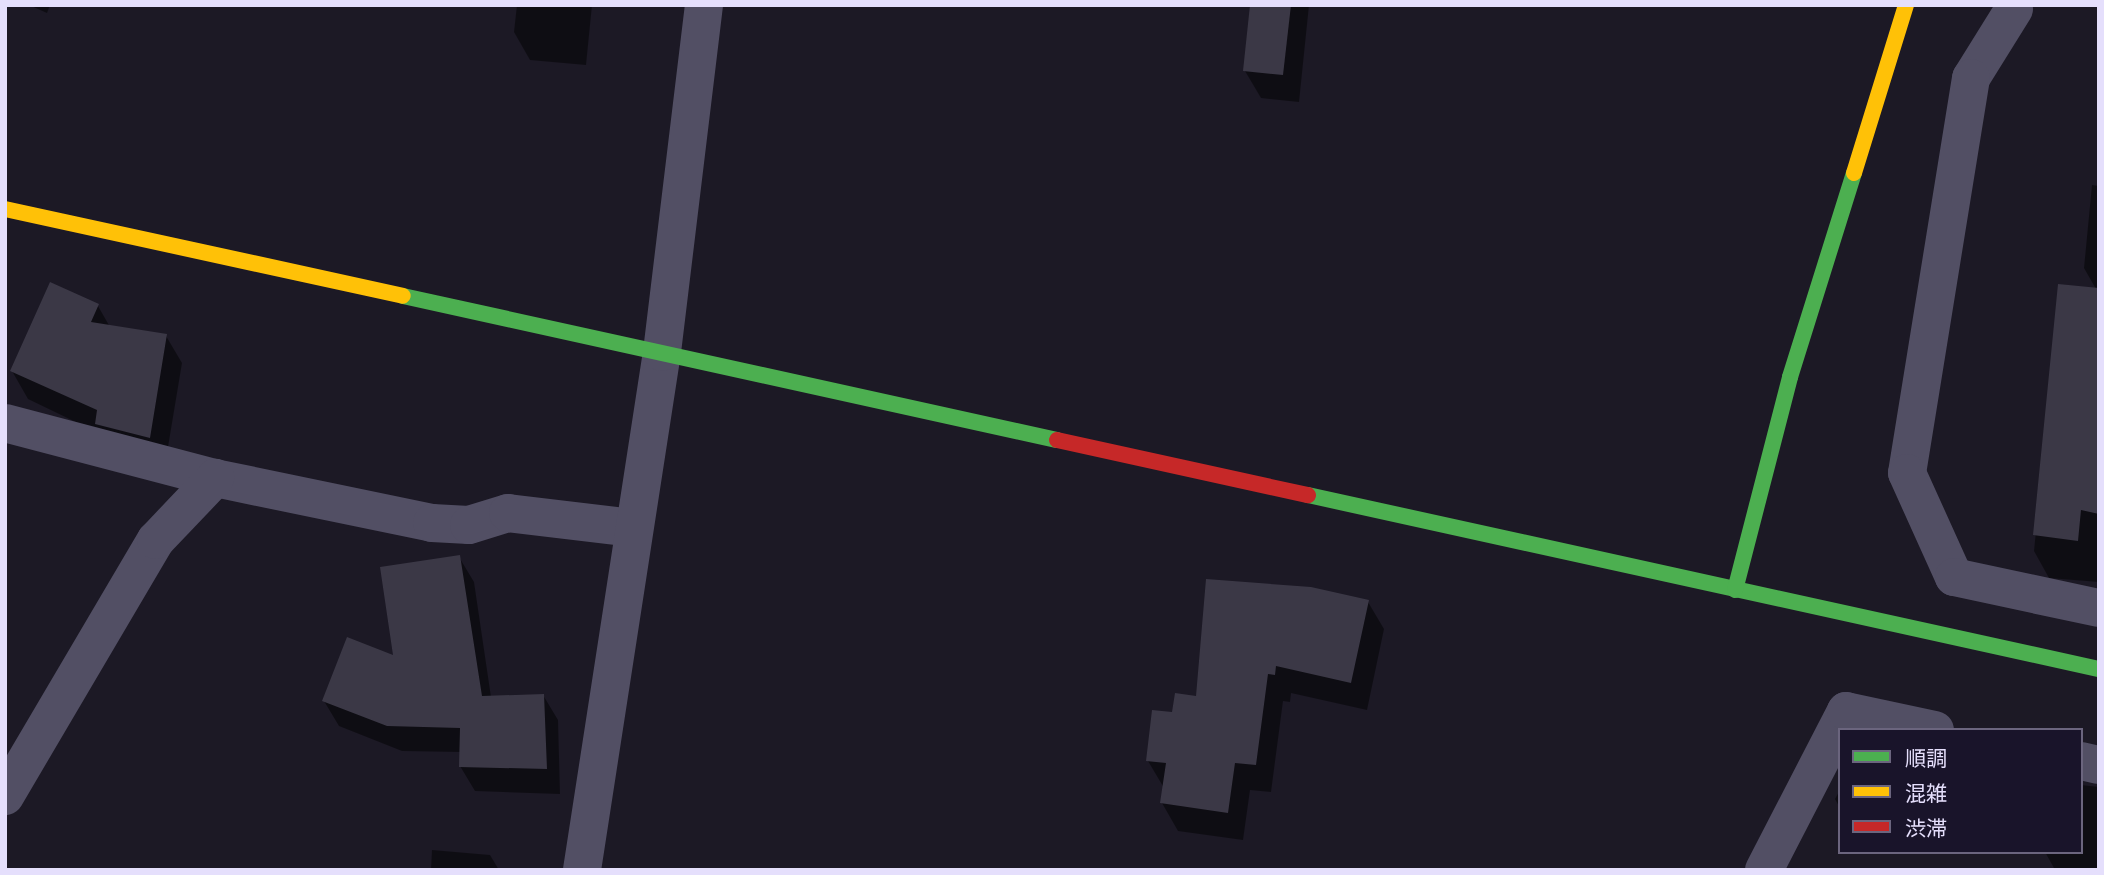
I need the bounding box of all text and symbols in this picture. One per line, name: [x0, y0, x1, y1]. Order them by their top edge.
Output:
legend: [1838, 728, 2083, 854]
text: 順調: [1905, 745, 1947, 771]
text: 混雑: [1905, 780, 1947, 806]
text: 渋滞: [1905, 815, 1947, 841]

